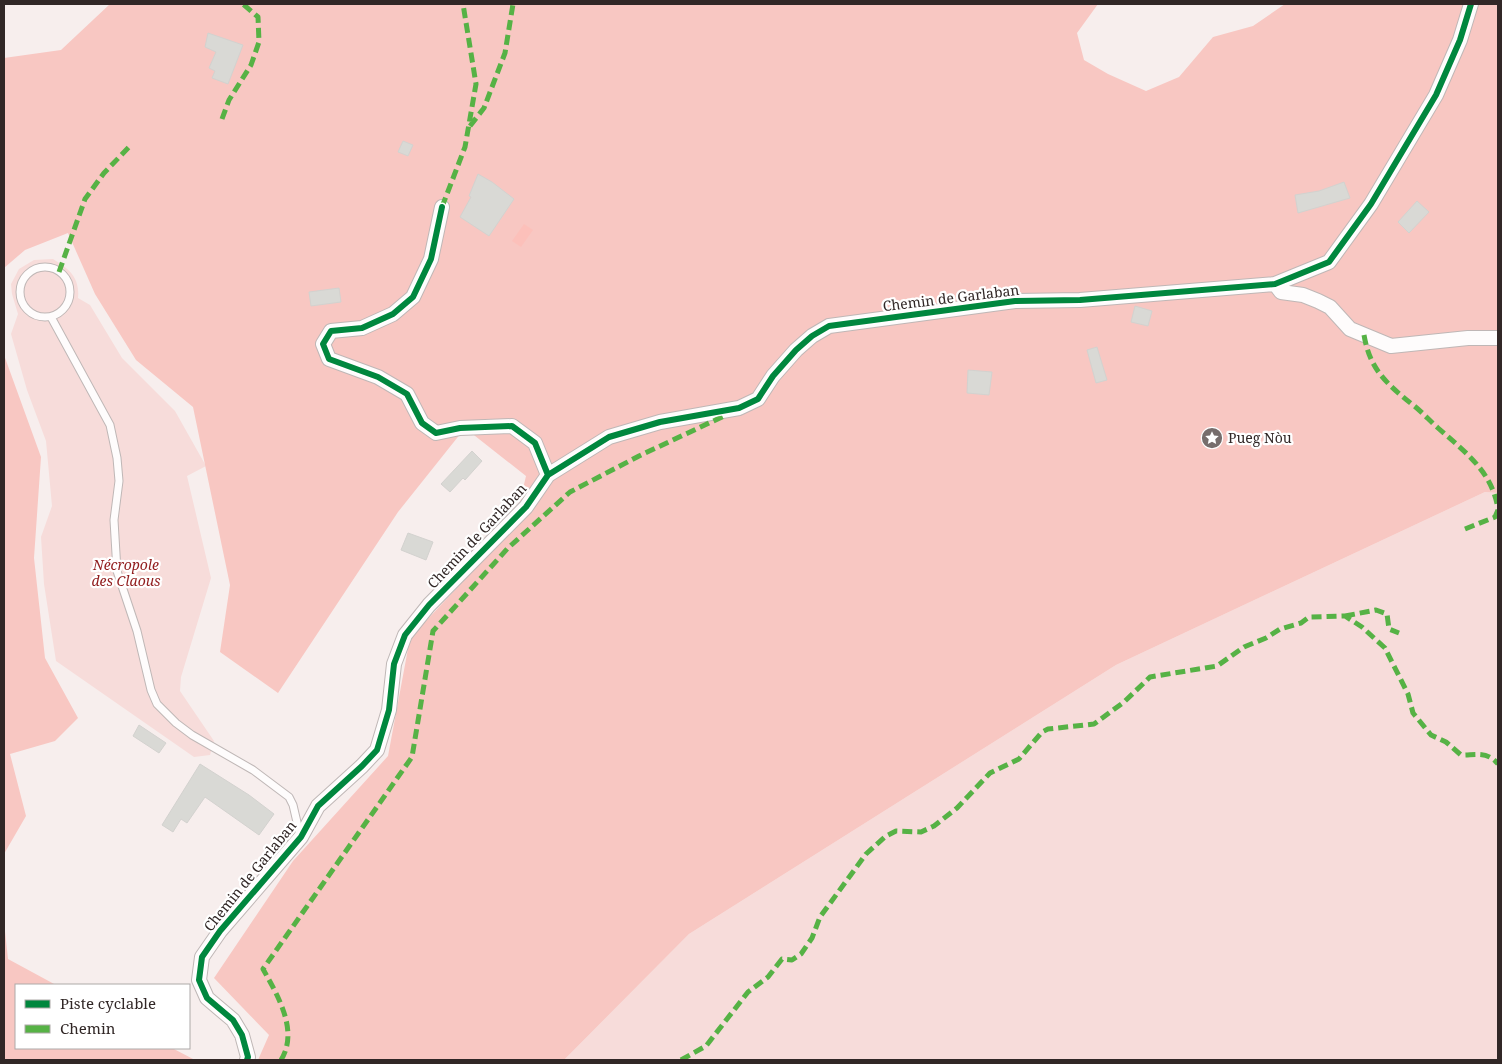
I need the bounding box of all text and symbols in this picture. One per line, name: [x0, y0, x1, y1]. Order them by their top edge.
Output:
street label: Chemin de Garlaban: [882, 280, 1020, 315]
place icon: Pueg Nòu: [1200, 426, 1224, 450]
place label: Pueg Nòu: [1228, 428, 1292, 447]
street label: Chemin de Garlaban: [423, 479, 530, 592]
park label: Nécropole des Claous: [91, 555, 161, 590]
street label: Chemin de Garlaban: [199, 816, 300, 935]
legend: [15, 984, 190, 1049]
text: Piste cyclable: [60, 993, 156, 1013]
text: Chemin: [60, 1018, 116, 1038]

